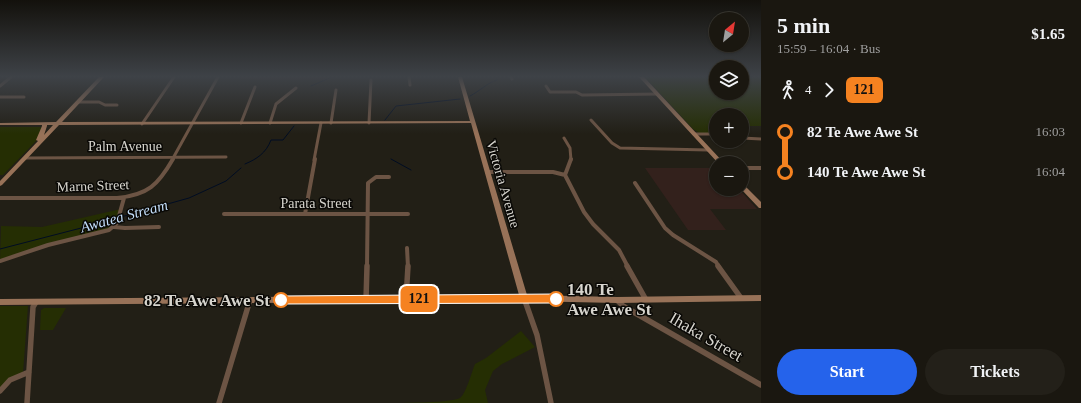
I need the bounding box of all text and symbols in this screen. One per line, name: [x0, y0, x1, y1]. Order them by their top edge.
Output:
north arrow: [709, 12, 749, 52]
map controls: [709, 12, 749, 196]
text: 5 min: [777, 13, 830, 38]
text: $1.65: [1031, 26, 1065, 42]
text: 15:59 – 16:04 · Bus: [777, 41, 880, 56]
button: layers: [709, 60, 749, 100]
icon: walk: [777, 79, 799, 101]
icon: forward: [818, 79, 840, 101]
text: 4: [805, 82, 812, 97]
text: 121: [854, 82, 875, 97]
button: +: [709, 108, 749, 148]
text: 82 Te Awe Awe St: [807, 124, 918, 140]
text: 16:03: [1035, 124, 1065, 139]
street label: Palm Avenue: [88, 139, 162, 154]
street label: Victoria Avenue: [483, 139, 523, 229]
button: −: [709, 156, 749, 196]
text: 140 Te Awe Awe St: [807, 164, 926, 180]
text: 16:04: [1035, 164, 1065, 179]
street label: Marne Street: [56, 177, 130, 195]
street label: Parata Street: [280, 196, 352, 211]
water label: Awatea Stream: [78, 197, 170, 236]
place label: 140 Te Awe Awe St: [567, 280, 652, 319]
line badge: 121: [396, 286, 442, 312]
place label: 82 Te Awe Awe St: [144, 291, 270, 310]
text: 121: [409, 291, 430, 306]
marker: 140 Te Awe Awe St: [548, 291, 564, 307]
marker: 82 Te Awe Awe St: [273, 292, 289, 308]
street label: Ihaka Street: [666, 308, 746, 366]
button: Start: [777, 349, 917, 395]
button: Tickets: [925, 349, 1065, 395]

